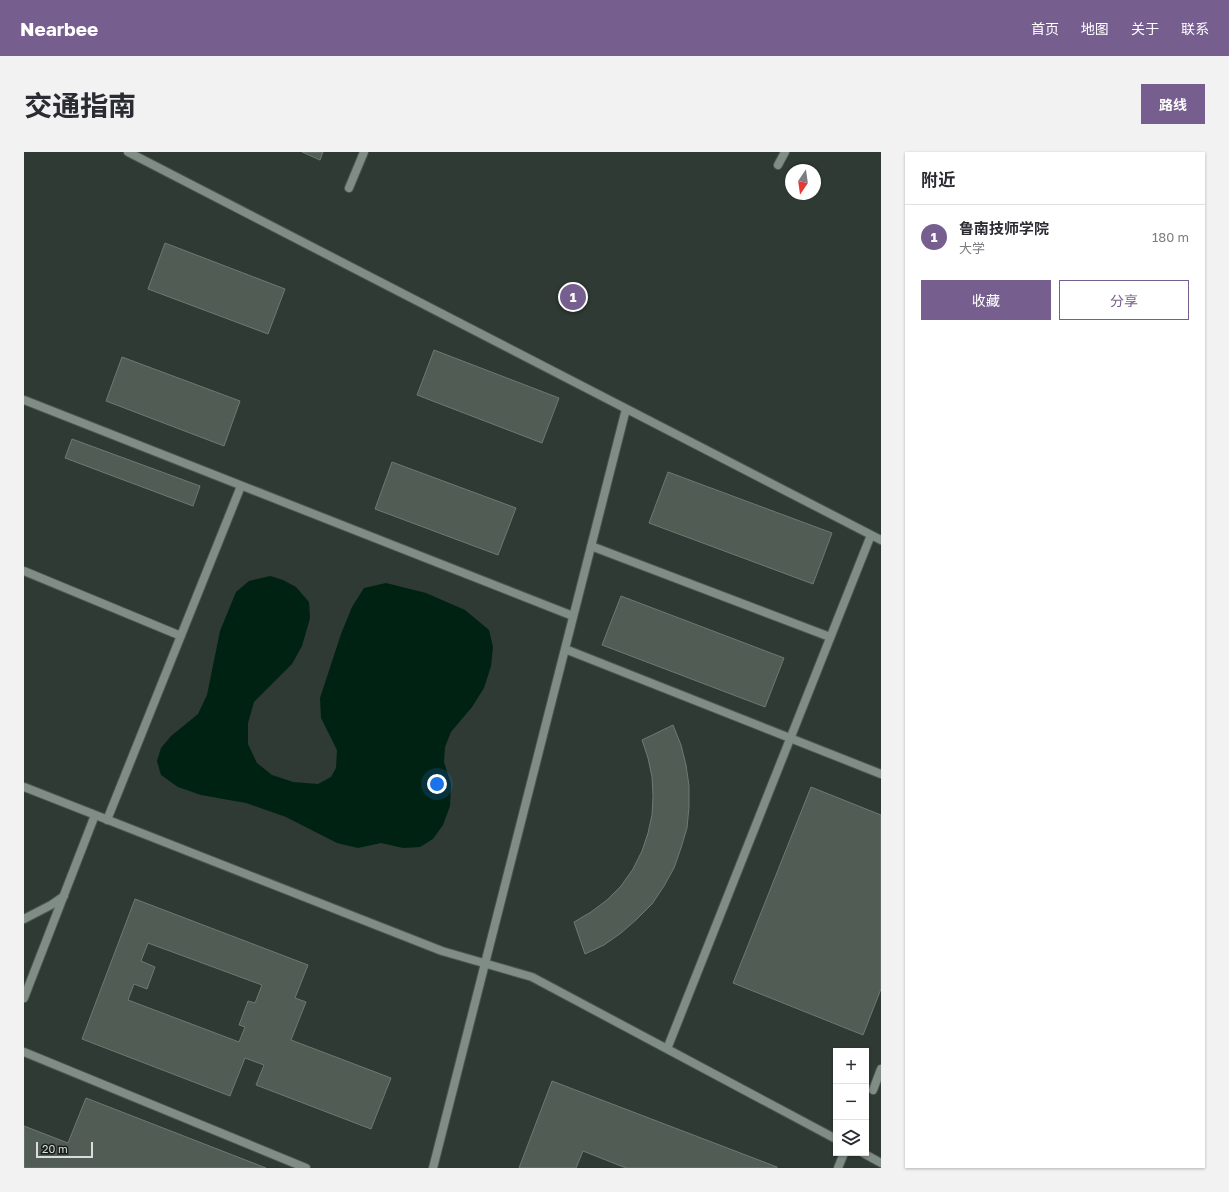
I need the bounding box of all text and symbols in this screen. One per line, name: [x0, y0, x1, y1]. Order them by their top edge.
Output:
text: Nearbee: [20, 17, 98, 40]
text: 首页: [1031, 20, 1059, 37]
text: 地图: [1081, 20, 1109, 37]
text: 关于: [1131, 20, 1159, 37]
text: 联系: [1181, 20, 1209, 37]
button: 路线: [1141, 84, 1205, 124]
text: 交通指南: [24, 89, 136, 122]
north arrow: [785, 164, 821, 200]
text: 附近: [921, 169, 955, 190]
text: 鲁南技师学院: [959, 219, 1049, 237]
text: 1: [931, 229, 937, 245]
text: 180 m: [1152, 229, 1189, 245]
text: 大学: [959, 240, 985, 256]
button: 收藏: [921, 280, 1051, 320]
button: 分享: [1059, 280, 1189, 320]
pin: 1: [560, 282, 586, 312]
your location: [427, 774, 447, 794]
map controls: [833, 1048, 869, 1156]
button: +: [833, 1048, 869, 1084]
button: −: [833, 1084, 869, 1120]
button: layers: [833, 1120, 869, 1156]
scale bar: [36, 1140, 93, 1159]
text: 20 m: [42, 1142, 68, 1155]

